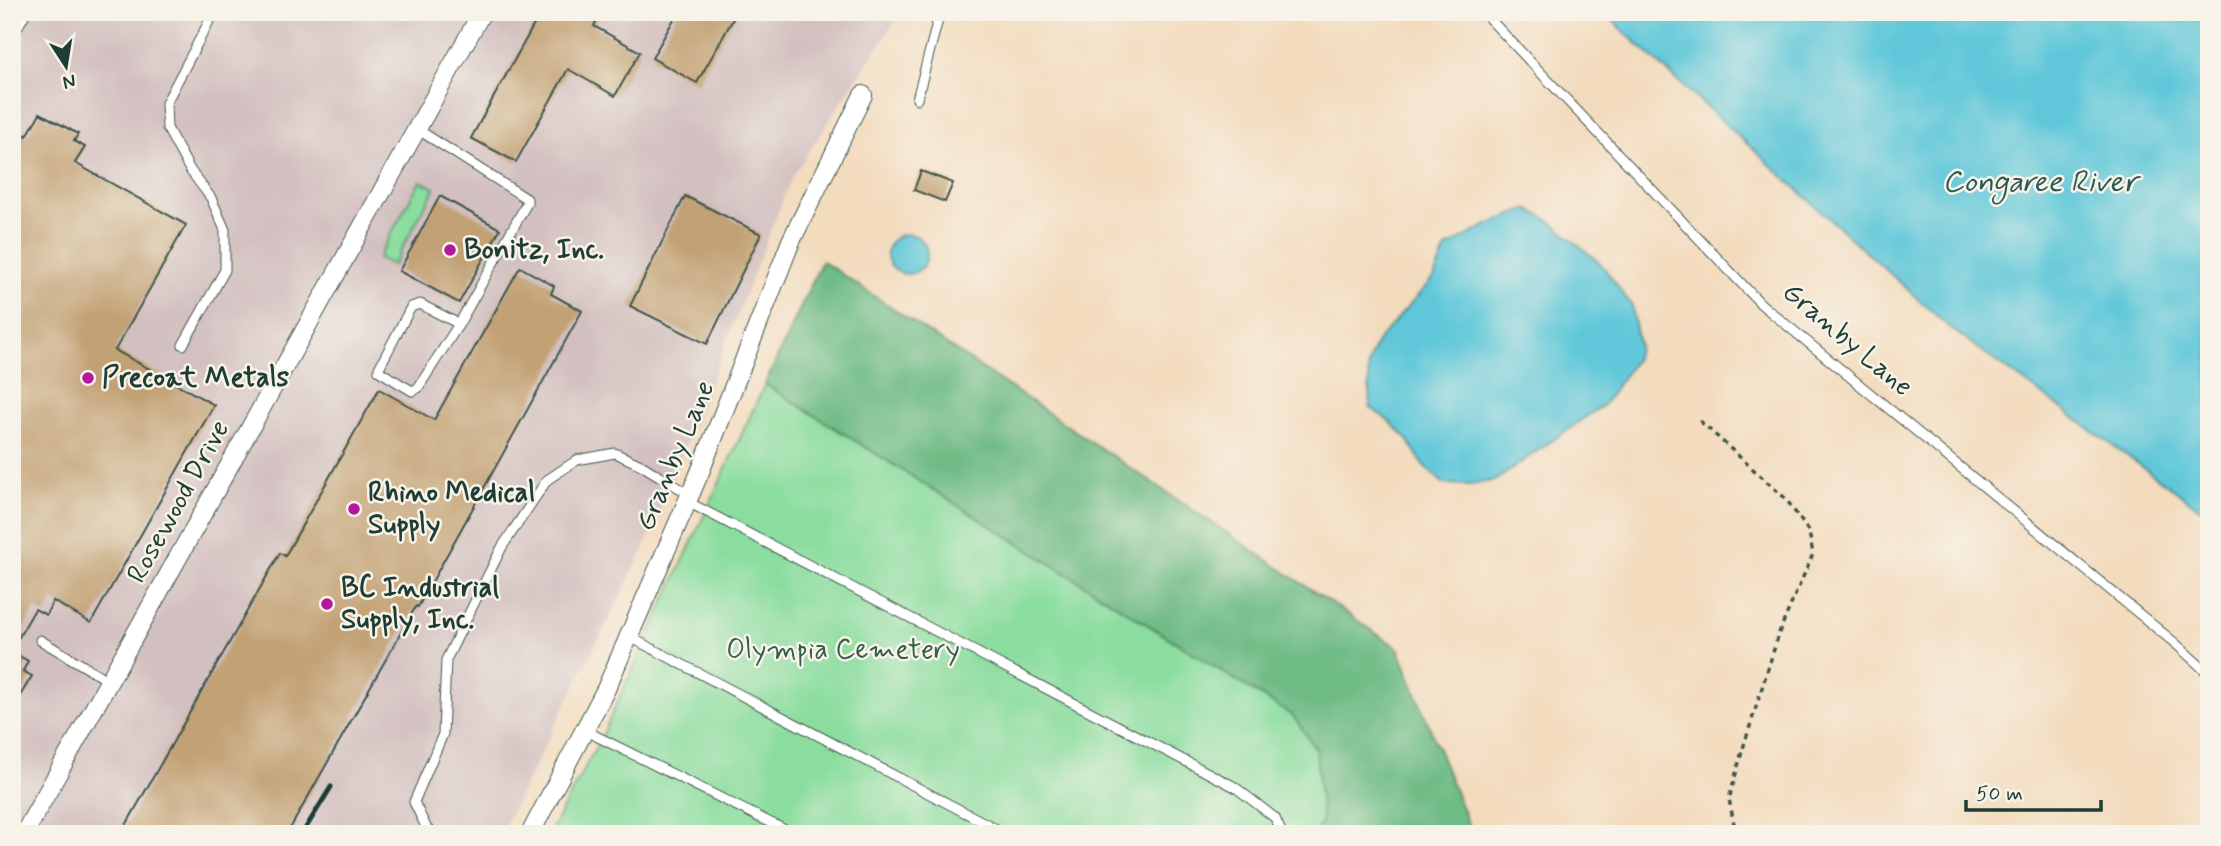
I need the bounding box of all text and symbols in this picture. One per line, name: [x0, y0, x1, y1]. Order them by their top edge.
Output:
north arrow: [32, 32, 102, 102]
text: N: [60, 68, 78, 95]
water label: Congaree River: [1943, 163, 2141, 205]
place label: Bonitz, Inc.: [464, 232, 604, 269]
marker: Bonitz, Inc.: [442, 242, 458, 258]
street label: Granby Lane: [1774, 274, 1920, 406]
place label: Precoat Metals: [102, 360, 290, 397]
marker: Precoat Metals: [80, 370, 96, 386]
street label: Granby Lane: [628, 375, 724, 537]
street label: Rosewood Drive: [119, 414, 239, 590]
place label: Rhino Medical Supply: [368, 475, 535, 544]
marker: Rhino Medical Supply: [346, 501, 362, 517]
place label: BC Industrial Supply, Inc.: [341, 570, 499, 639]
marker: BC Industrial Supply, Inc.: [319, 596, 335, 612]
park label: Olympia Cemetery: [726, 632, 960, 669]
scale bar: [1966, 769, 2100, 813]
text: 50 m: [1976, 780, 2023, 808]

